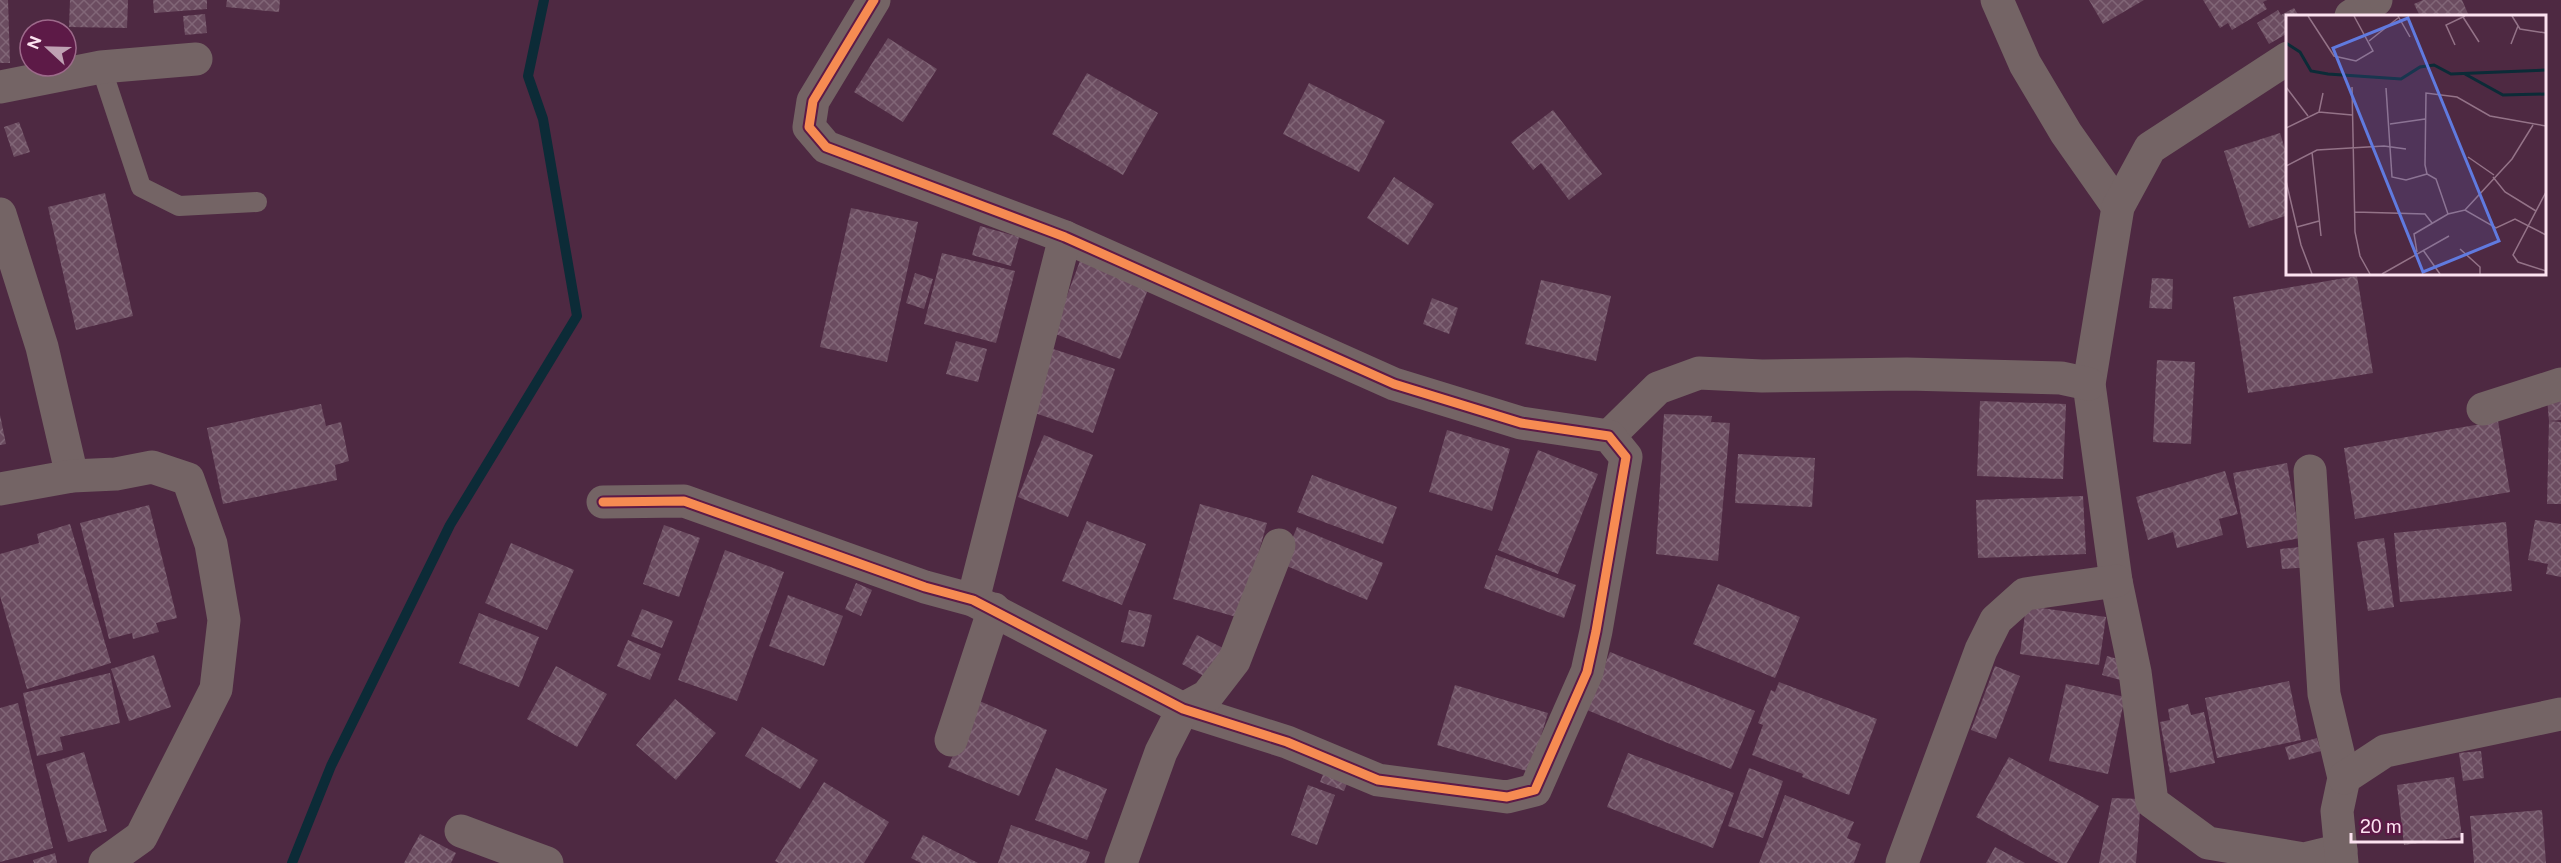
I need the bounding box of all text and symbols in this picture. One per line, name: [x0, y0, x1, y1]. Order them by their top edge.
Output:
inset map: [2286, 15, 2546, 274]
north arrow: [18, 18, 78, 78]
text: N: [23, 33, 46, 52]
scale bar: [2351, 806, 2462, 844]
text: 20 m: [2360, 816, 2402, 837]

